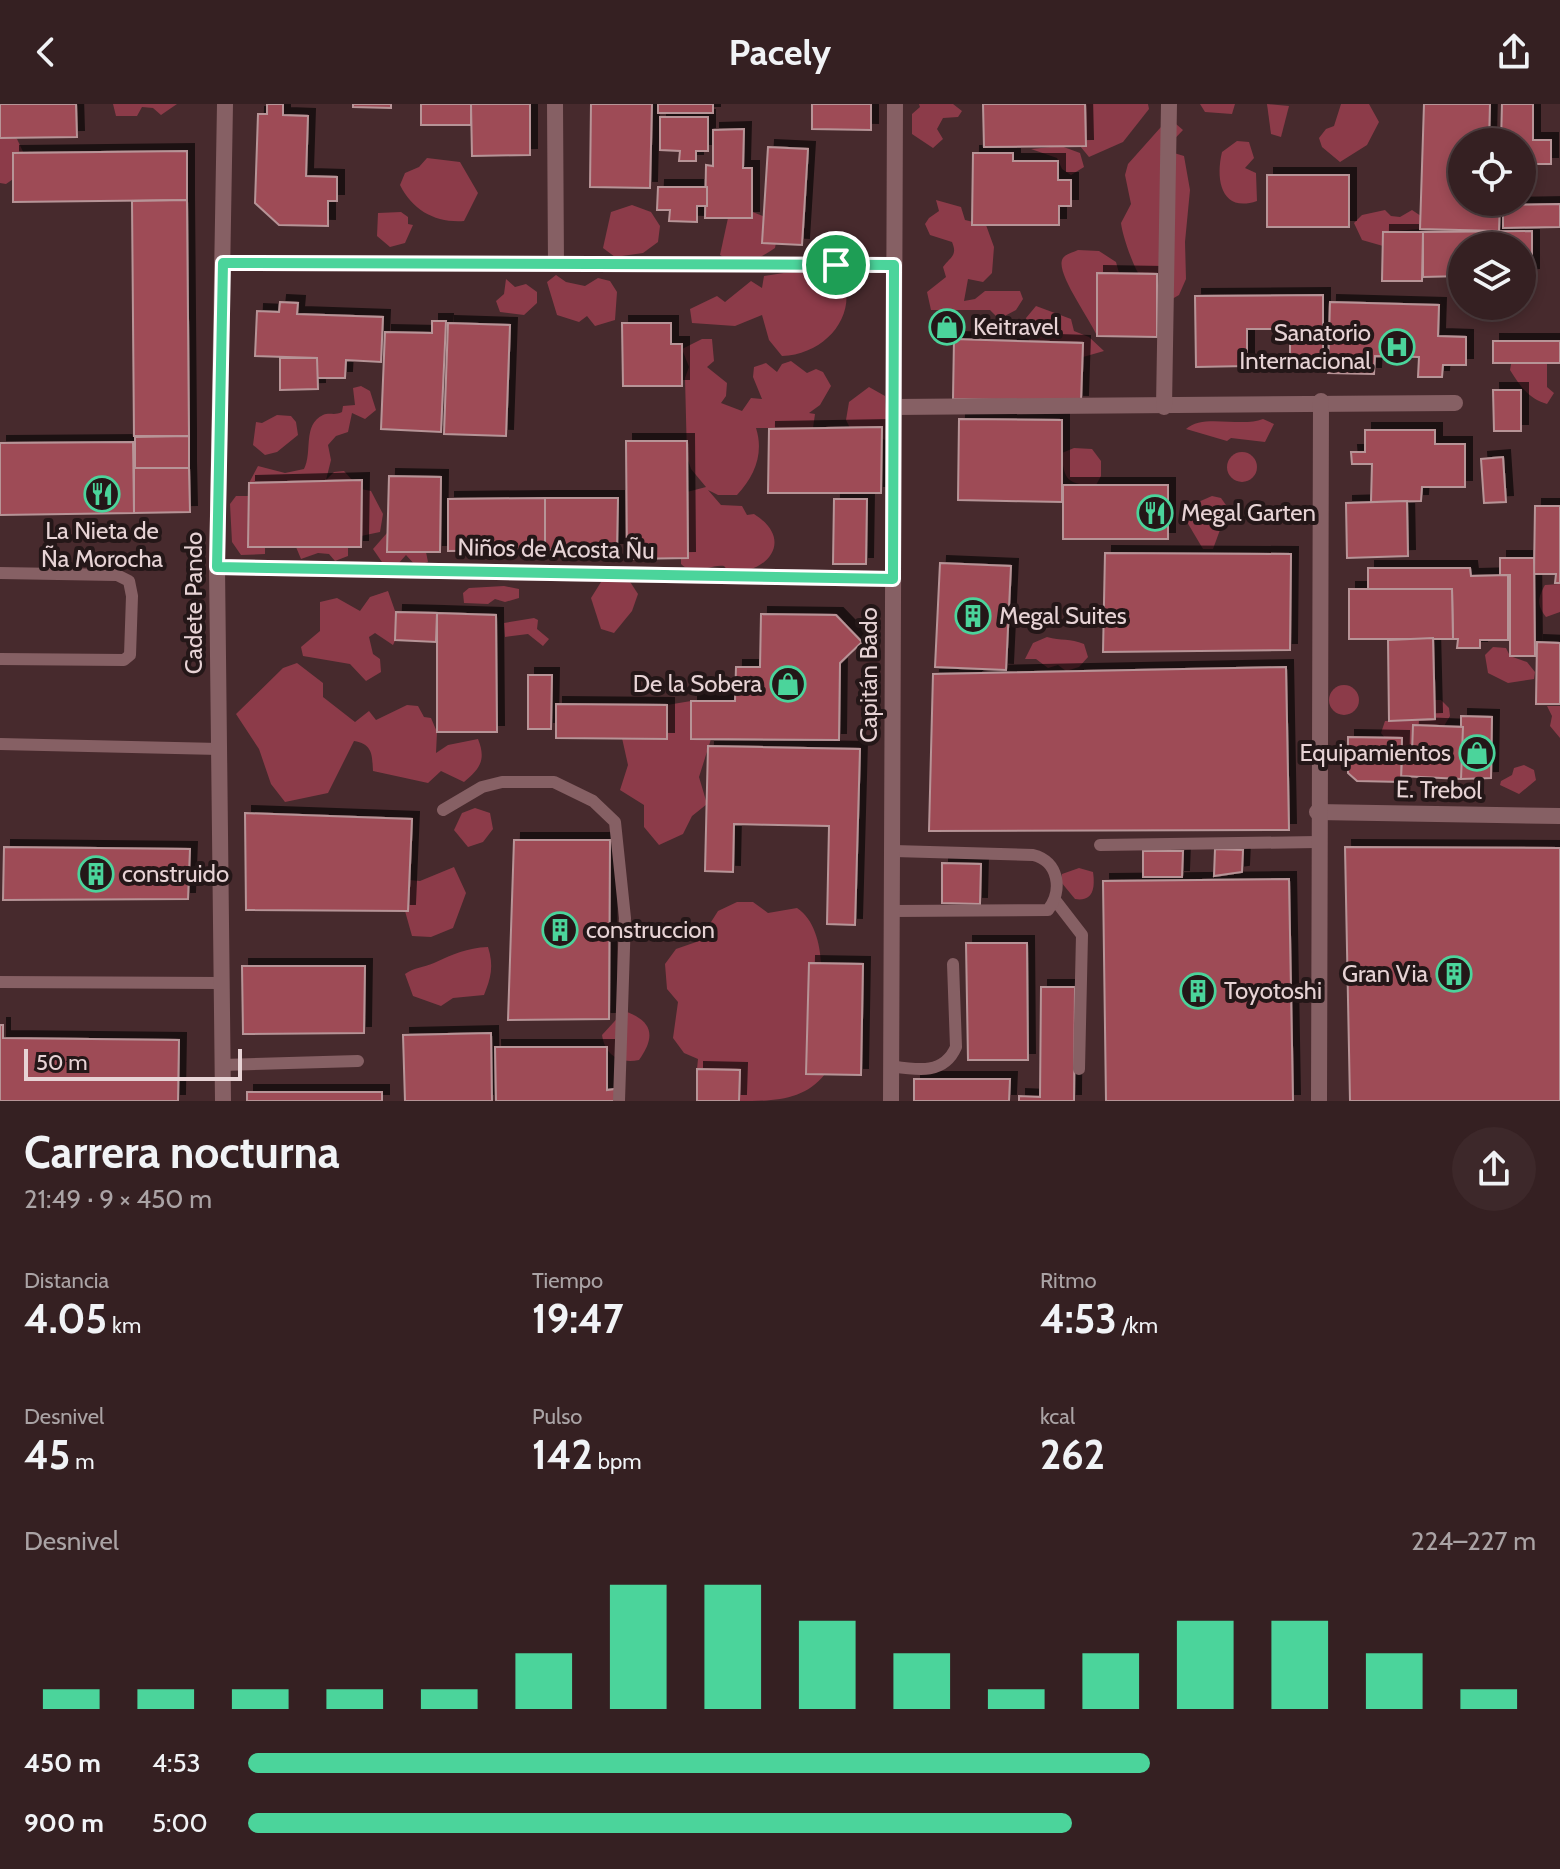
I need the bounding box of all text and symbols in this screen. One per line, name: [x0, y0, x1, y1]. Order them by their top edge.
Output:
icon: back: [24, 30, 68, 74]
text: Pacely: [729, 30, 831, 74]
icon: share: [1492, 30, 1536, 74]
map controls: [1448, 128, 1536, 320]
button: locate: [1448, 128, 1536, 216]
pin: [802, 231, 870, 299]
button: layers: [1448, 232, 1536, 320]
icon: arrive: [814, 243, 858, 287]
shop icon: Keitravel: [928, 308, 966, 346]
place label: Keitravel: [973, 312, 1060, 341]
place label: Sanatorio Internacional: [1239, 318, 1371, 375]
hospital icon: Sanatorio Internacional: [1378, 328, 1416, 366]
restaurant icon: La Nieta de Ña Morocha: [83, 475, 121, 513]
restaurant icon: Megal Garten: [1136, 494, 1174, 532]
place label: Megal Garten: [1181, 498, 1316, 527]
place label: La Nieta de Ña Morocha: [41, 516, 163, 573]
street label: Cadete Pando: [179, 532, 208, 674]
street label: Niños de Acosta Ñu: [457, 532, 655, 565]
building icon: Megal Suites: [954, 597, 992, 635]
place label: Megal Suites: [999, 601, 1127, 630]
street label: Capitán Bado: [854, 607, 883, 743]
shop icon: De la Sobera: [769, 665, 807, 703]
place label: De la Sobera: [633, 669, 762, 698]
shop icon: Equipamientos: [1458, 734, 1496, 772]
place label: Equipamientos: [1299, 738, 1451, 767]
street label: E. Trebol: [1396, 774, 1483, 805]
building icon: construido: [77, 855, 115, 893]
place label: construido: [122, 859, 229, 888]
building icon: construccion: [541, 911, 579, 949]
place label: construccion: [586, 915, 715, 944]
building icon: Gran Via: [1435, 955, 1473, 993]
place label: Gran Via: [1342, 959, 1428, 988]
building icon: Toyotoshi: [1179, 972, 1217, 1010]
place label: Toyotoshi: [1224, 976, 1322, 1005]
scale bar: [24, 1045, 242, 1081]
text: 50 m: [36, 1049, 88, 1076]
text: Carrera nocturna: [24, 1126, 340, 1179]
button: share: [1452, 1127, 1536, 1211]
text: 21:49 · 9 × 450 m: [24, 1183, 212, 1215]
text: Distancia: [24, 1267, 109, 1294]
text: Tiempo: [532, 1267, 603, 1294]
text: Ritmo: [1040, 1267, 1097, 1294]
text: 4.05: [24, 1294, 107, 1343]
text: 19:47: [532, 1294, 623, 1343]
text: 4:53: [1040, 1294, 1117, 1343]
text: km: [107, 1312, 141, 1339]
text: /km: [1117, 1312, 1158, 1339]
text: Desnivel: [24, 1403, 104, 1430]
text: Pulso: [532, 1403, 582, 1430]
text: kcal: [1040, 1403, 1075, 1430]
text: 45: [24, 1430, 70, 1479]
text: 142: [532, 1430, 593, 1479]
text: 262: [1040, 1430, 1105, 1479]
text: m: [70, 1448, 95, 1475]
text: bpm: [593, 1448, 641, 1475]
text: Desnivel: [24, 1525, 119, 1557]
text: 224–227 m: [1411, 1525, 1536, 1557]
text: 450 m: [24, 1747, 101, 1779]
text: 4:53: [152, 1747, 201, 1779]
text: 900 m: [24, 1807, 104, 1839]
text: 5:00: [152, 1807, 208, 1839]

